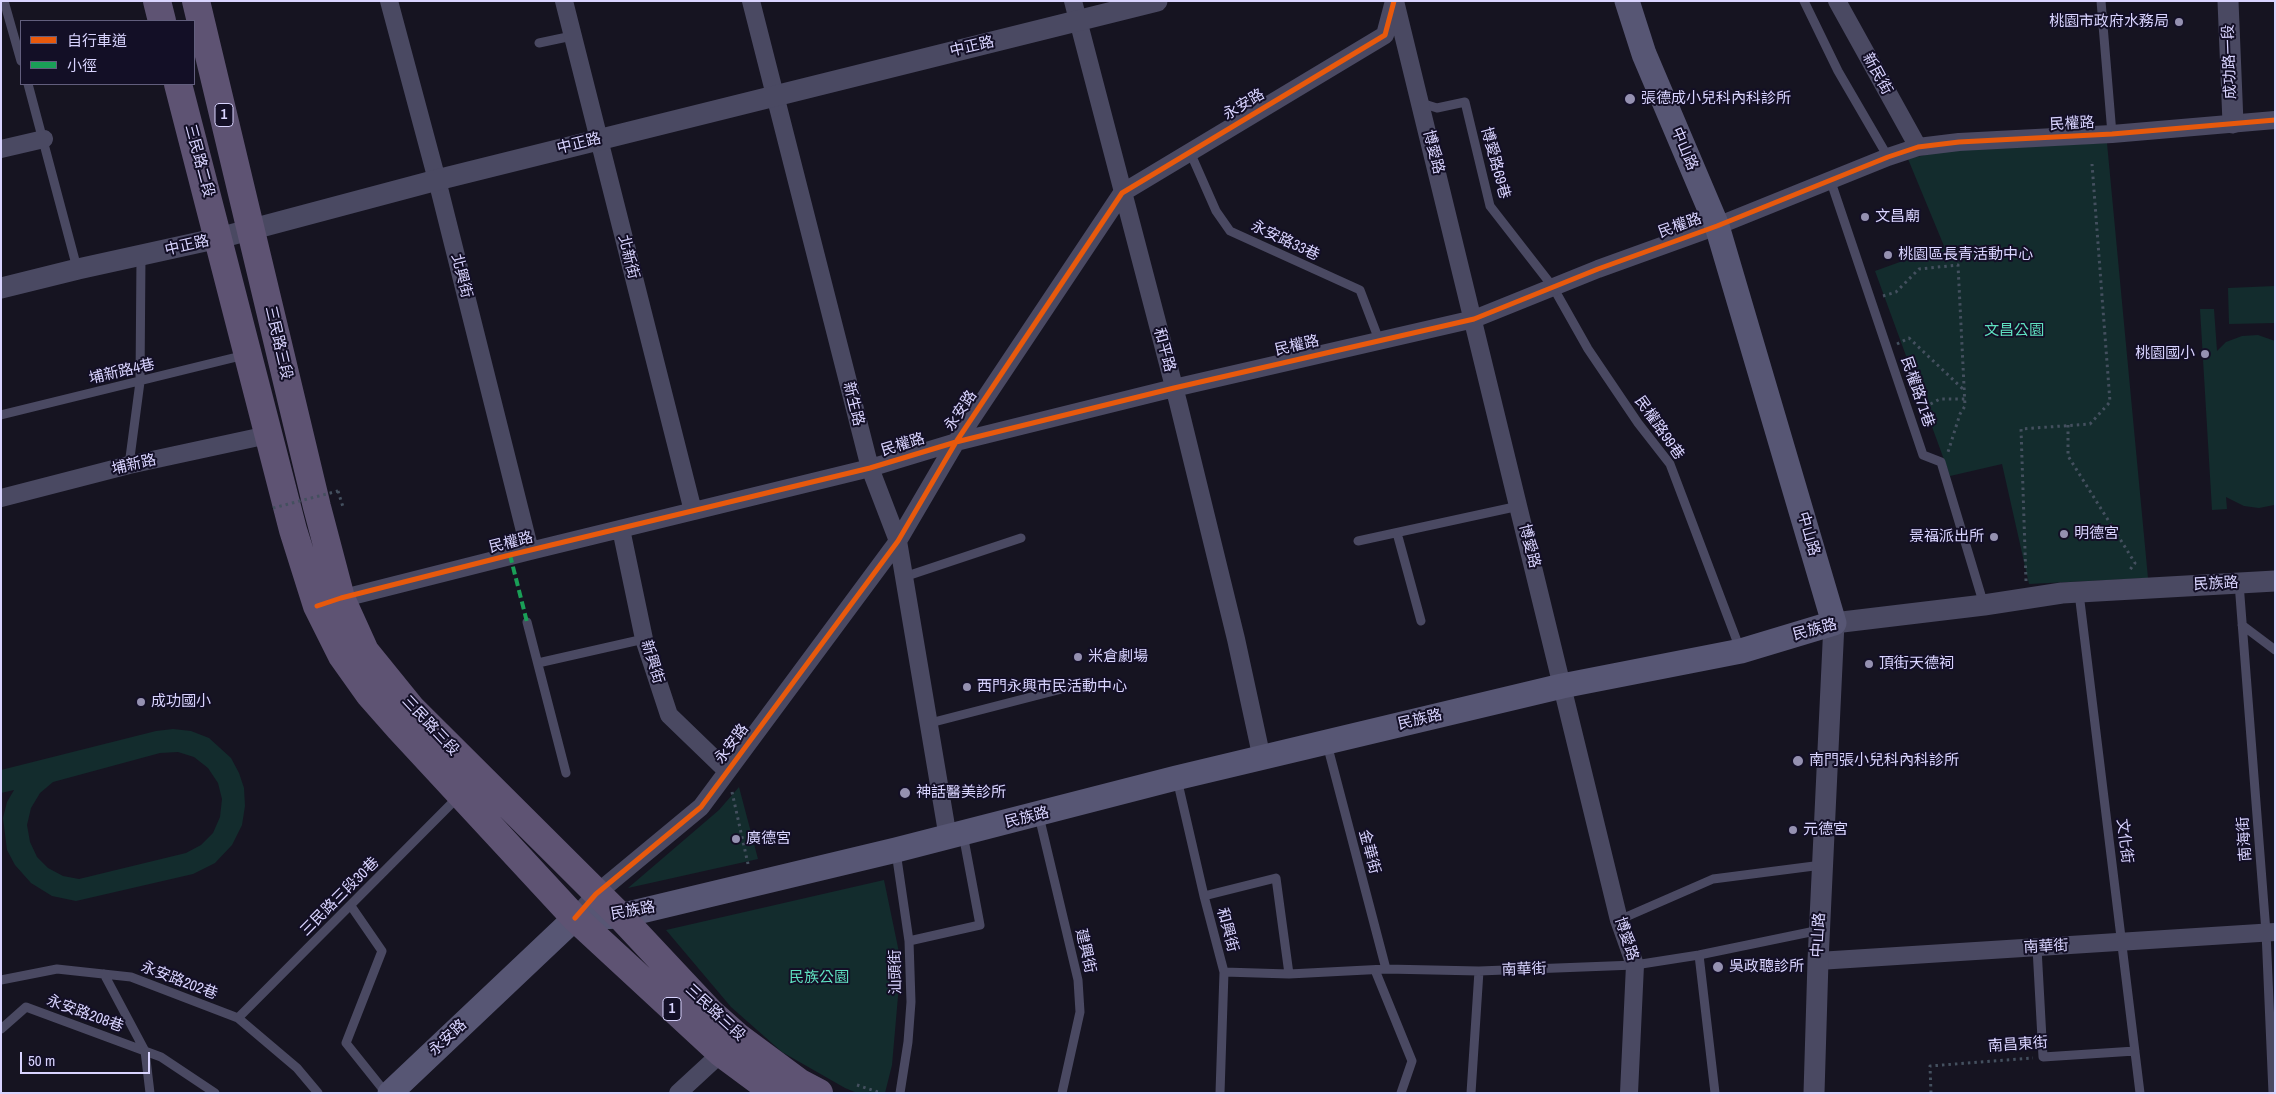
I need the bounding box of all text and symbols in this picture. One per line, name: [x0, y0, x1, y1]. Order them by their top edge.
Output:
place label: 桃園市政府水務局: [2049, 13, 2169, 31]
marker: 桃園市政府水務局: [2173, 16, 2185, 28]
legend: [20, 20, 195, 85]
street label: 成功路一段: [2220, 24, 2240, 100]
text: 自行車道: [67, 30, 127, 51]
street label: 中正路: [948, 33, 996, 61]
street label: 新民街: [1858, 50, 1896, 98]
text: 小徑: [67, 55, 97, 76]
street label: 永安路: [1220, 86, 1268, 124]
place label: 張德成小兒科內科診所: [1641, 90, 1791, 108]
marker: 張德成小兒科內科診所: [1623, 92, 1637, 106]
road number: 1: [215, 104, 233, 126]
street label: 民權路: [2049, 114, 2095, 134]
street label: 三民路二段: [181, 122, 217, 200]
street label: 博愛路69巷: [1477, 125, 1513, 201]
street label: 中山路: [1667, 125, 1701, 173]
street label: 博愛路: [1419, 128, 1447, 176]
street label: 中正路: [555, 130, 603, 158]
place label: 文昌廟: [1875, 208, 1920, 226]
street label: 民權路: [1656, 210, 1704, 242]
marker: 文昌廟: [1859, 211, 1871, 223]
street label: 永安路33巷: [1248, 217, 1322, 265]
street label: 中正路: [163, 232, 211, 260]
street label: 北新街: [614, 233, 642, 281]
place label: 桃園區長青活動中心: [1898, 246, 2033, 264]
marker: 桃園區長青活動中心: [1882, 249, 1894, 261]
street label: 北興街: [447, 252, 475, 300]
street label: 三民路三段: [261, 304, 295, 382]
park label: 文昌公園: [1984, 322, 2044, 340]
street label: 和平路: [1149, 326, 1179, 374]
street label: 民權路: [1273, 332, 1321, 360]
place label: 桃園國小: [2135, 345, 2195, 363]
marker: 桃園國小: [2199, 348, 2211, 360]
street label: 民權路71巷: [1896, 354, 1938, 430]
street label: 埔新路4巷: [87, 356, 157, 388]
street label: 新生路: [839, 380, 867, 428]
street label: 永安路: [941, 387, 981, 435]
street label: 民權路99巷: [1630, 393, 1688, 463]
street label: 民權路: [879, 430, 927, 460]
street label: 埔新路: [110, 451, 158, 479]
street label: 中山路: [1793, 510, 1823, 558]
street label: 博愛路: [1515, 522, 1543, 570]
place label: 明德宮: [2074, 525, 2119, 543]
place label: 景福派出所: [1909, 528, 1984, 546]
marker: 明德宮: [2058, 528, 2070, 540]
street label: 民權路: [487, 529, 535, 557]
marker: 景福派出所: [1988, 531, 2000, 543]
street label: 民族路: [2193, 574, 2239, 594]
street label: 民族路: [1791, 615, 1839, 645]
street label: 新興街: [637, 638, 667, 686]
place label: 米倉劇場: [1088, 648, 1148, 666]
marker: 米倉劇場: [1072, 651, 1084, 663]
place label: 頂街天德祠: [1879, 655, 1954, 673]
marker: 頂街天德祠: [1863, 658, 1875, 670]
place label: 西門永興市民活動中心: [977, 678, 1127, 696]
marker: 西門永興市民活動中心: [961, 681, 973, 693]
street label: 三民路三段: [398, 692, 462, 760]
place label: 成功國小: [151, 693, 211, 711]
marker: 成功國小: [135, 696, 147, 708]
street label: 民族路: [1396, 706, 1444, 734]
street label: 永安路: [711, 721, 753, 767]
place label: 南門張小兒科內科診所: [1809, 752, 1959, 770]
marker: 南門張小兒科內科診所: [1791, 754, 1805, 768]
place label: 神話醫美診所: [916, 784, 1006, 802]
marker: 神話醫美診所: [898, 786, 912, 800]
street label: 民族路: [1003, 804, 1051, 832]
street label: 南海街: [2234, 816, 2256, 862]
street label: 文化街: [2112, 818, 2136, 864]
place label: 元德宮: [1803, 821, 1848, 839]
marker: 元德宮: [1787, 824, 1799, 836]
street label: 金華街: [1354, 828, 1384, 876]
place label: 廣德宮: [746, 830, 791, 848]
marker: 廣德宮: [730, 833, 742, 845]
street label: 三民路三段30巷: [297, 854, 383, 940]
street label: 民族路: [609, 898, 657, 924]
street label: 和興街: [1212, 906, 1242, 954]
street label: 中山路: [1809, 912, 1829, 958]
street label: 博愛路: [1610, 915, 1642, 963]
street label: 建興街: [1071, 927, 1099, 975]
street label: 南華街: [2023, 937, 2069, 957]
street label: 汕頭街: [887, 949, 905, 995]
street label: 永安路202巷: [138, 958, 220, 1004]
place label: 吳政聰診所: [1729, 958, 1804, 976]
street label: 南華街: [1501, 960, 1547, 980]
marker: 吳政聰診所: [1711, 960, 1725, 974]
park label: 民族公園: [789, 969, 849, 987]
street label: 三民路三段: [681, 981, 749, 1045]
street label: 永安路208巷: [44, 992, 126, 1036]
road number: 1: [663, 998, 681, 1021]
street label: 永安路: [425, 1016, 471, 1060]
street label: 南昌東街: [1987, 1034, 2049, 1056]
scale bar: [22, 1042, 152, 1074]
text: 50 m: [28, 1050, 55, 1071]

